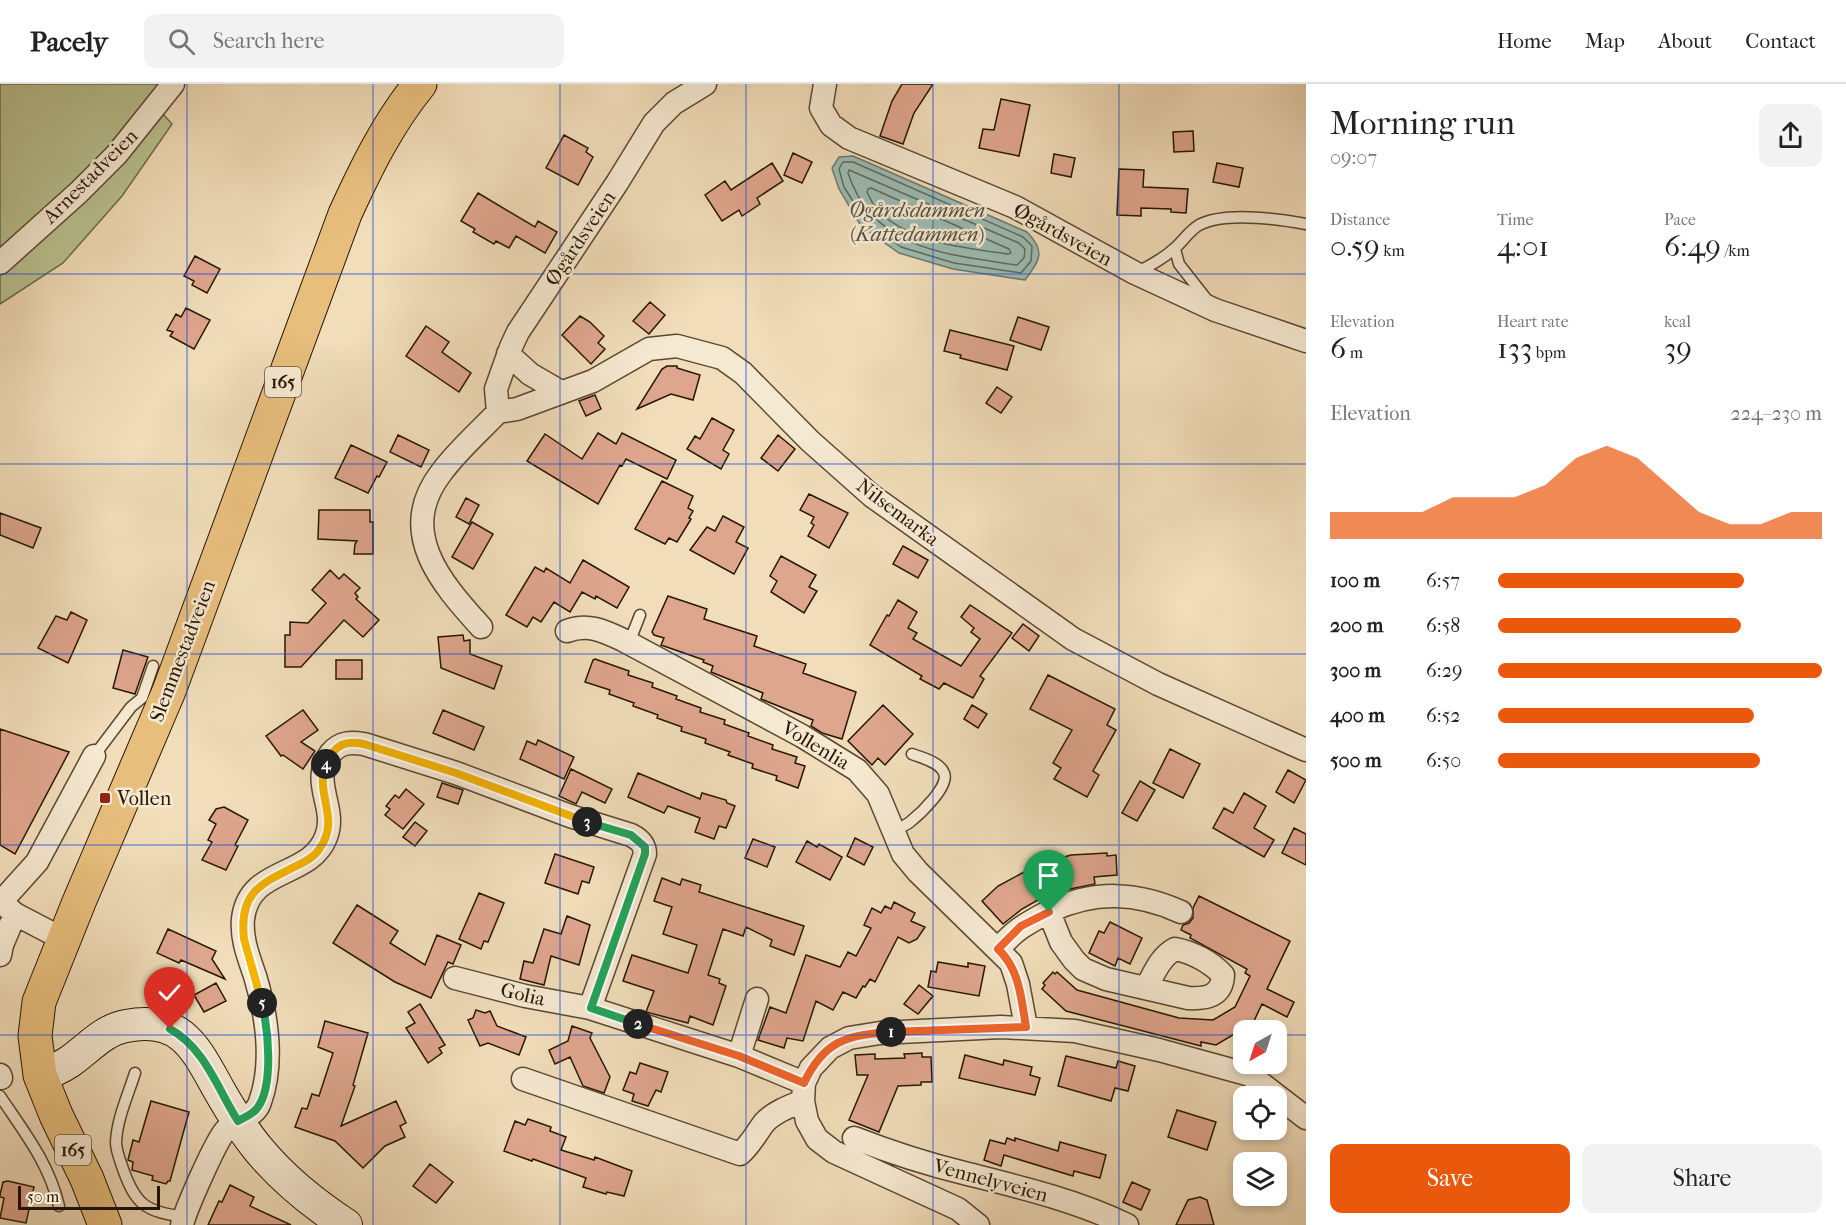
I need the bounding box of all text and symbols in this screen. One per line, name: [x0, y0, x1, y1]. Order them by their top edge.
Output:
search box: [144, 14, 564, 68]
text: Pacely: [30, 25, 108, 58]
icon: search: [165, 25, 198, 58]
text: Search here: [213, 28, 324, 54]
text: Home: [1497, 29, 1552, 53]
text: Map: [1585, 29, 1625, 53]
text: About: [1658, 29, 1712, 53]
text: Contact: [1745, 29, 1816, 53]
text: Morning run: [1330, 104, 1515, 143]
button: share: [1759, 104, 1822, 167]
street label: Arnestadveien: [38, 124, 143, 229]
text: 09:07: [1330, 146, 1377, 169]
street label: Øgårdsveien: [540, 186, 621, 290]
water label: Øgårdsdammen (Kattedammen): [849, 198, 986, 246]
street label: Øgårdsveien: [1009, 198, 1116, 271]
text: Distance: [1330, 210, 1390, 229]
text: Time: [1497, 210, 1533, 229]
text: Pace: [1664, 210, 1696, 229]
text: 0.59: [1330, 229, 1380, 264]
text: 4:01: [1497, 229, 1549, 264]
text: 6:49: [1664, 229, 1721, 264]
text: km: [1380, 241, 1405, 260]
text: /km: [1721, 241, 1750, 260]
text: Elevation: [1330, 312, 1395, 331]
text: Heart rate: [1497, 312, 1569, 331]
text: kcal: [1664, 312, 1691, 331]
text: 6: [1330, 331, 1346, 366]
text: 133: [1497, 331, 1532, 366]
text: 39: [1664, 331, 1692, 366]
text: m: [1346, 343, 1363, 362]
text: bpm: [1532, 343, 1566, 362]
road number: 165: [265, 367, 301, 397]
text: Elevation: [1330, 402, 1411, 425]
text: 224–230 m: [1730, 402, 1822, 425]
street label: Nilsemarka: [852, 474, 944, 551]
text: 100 m: [1330, 569, 1380, 592]
text: 6:57: [1426, 569, 1460, 592]
street label: Slemmestadveien: [145, 577, 220, 725]
text: 200 m: [1330, 614, 1383, 637]
text: 6:58: [1426, 614, 1460, 637]
text: 300 m: [1330, 659, 1381, 682]
text: 6:29: [1426, 659, 1462, 682]
text: 400 m: [1330, 704, 1385, 727]
text: 6:52: [1426, 704, 1461, 727]
street label: Vollenlia: [777, 716, 854, 775]
pin: 4: [311, 749, 341, 779]
text: 500 m: [1330, 749, 1382, 772]
text: 6:50: [1426, 749, 1461, 772]
text: 4: [321, 754, 331, 773]
place label: Vollen: [116, 787, 172, 810]
marker: Vollen: [98, 791, 112, 805]
pin: 3: [572, 807, 602, 837]
text: 3: [584, 812, 590, 831]
pin: [1023, 850, 1074, 912]
icon: arrive: [1032, 859, 1065, 892]
pin: [144, 967, 195, 1029]
icon: check: [153, 976, 186, 1009]
street label: Golia: [498, 978, 548, 1011]
pin: 5: [247, 988, 277, 1018]
text: 5: [259, 993, 265, 1012]
pin: 2: [623, 1009, 653, 1039]
text: 2: [634, 1014, 642, 1033]
pin: 1: [876, 1017, 906, 1047]
north arrow: [1233, 1020, 1287, 1074]
map controls: [1233, 1020, 1287, 1206]
text: 1: [888, 1022, 894, 1041]
button: locate: [1233, 1086, 1287, 1140]
road number: 165: [55, 1135, 91, 1165]
button: Save: [1330, 1144, 1570, 1213]
button: Share: [1582, 1144, 1822, 1213]
button: layers: [1233, 1152, 1287, 1206]
street label: Vennelyveien: [930, 1154, 1051, 1207]
scale bar: [18, 1183, 160, 1210]
text: 50 m: [27, 1187, 59, 1206]

